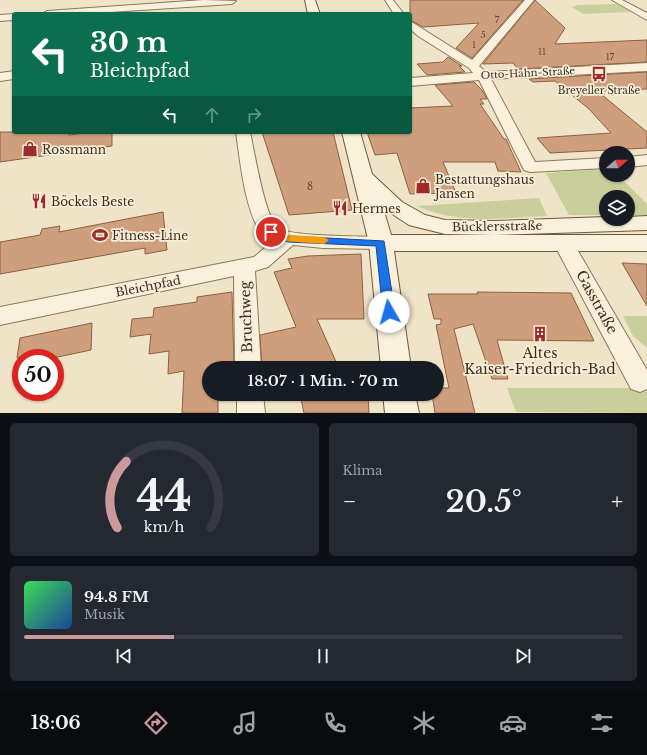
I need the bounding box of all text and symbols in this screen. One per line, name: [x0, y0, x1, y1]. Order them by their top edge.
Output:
house number: 7: [495, 14, 500, 25]
text: 30 m: [90, 25, 167, 60]
icon: left: [24, 28, 76, 80]
house number: 5: [480, 29, 486, 40]
house number: 1: [472, 39, 476, 50]
house number: 11: [538, 46, 546, 57]
house number: 17: [606, 51, 615, 62]
text: Bleichpfad: [90, 60, 190, 82]
street label: Otto-Hahn-Straße: [481, 64, 576, 82]
bus stop icon: Breyeller Straße: [590, 65, 608, 83]
place label: Breyeller Straße: [558, 84, 641, 97]
icon: left: [159, 104, 181, 126]
icon: ahead: [201, 104, 223, 126]
icon: right: [243, 104, 265, 126]
shop icon: Rossmann: [21, 140, 39, 158]
place label: Rossmann: [42, 142, 106, 157]
north arrow: [599, 146, 635, 182]
map controls: [599, 146, 635, 226]
place label: Bestattungshaus Jansen: [433, 172, 534, 201]
shop icon: Bestattungshaus Jansen: [414, 177, 432, 195]
house number: 8: [307, 180, 313, 193]
button: layers: [599, 190, 635, 226]
restaurant icon: Böckels Beste: [30, 192, 48, 210]
place label: Böckels Beste: [51, 194, 134, 209]
restaurant icon: Hermes: [331, 199, 349, 217]
place label: Hermes: [352, 201, 401, 216]
pin: [254, 215, 288, 249]
street label: Bücklersstraße: [452, 218, 542, 234]
icon: arrive: [260, 221, 282, 243]
sports icon: Fitness-Line: [91, 226, 109, 244]
place label: Fitness-Line: [112, 228, 188, 243]
street label: Gasstraße: [572, 267, 622, 337]
street label: Bleichpfad: [114, 272, 182, 300]
street label: Bruchweg: [236, 280, 256, 353]
position arrow: [368, 291, 410, 333]
building icon: Altes Kaiser-Friedrich-Bad: [531, 325, 549, 343]
place label: Altes Kaiser-Friedrich-Bad: [464, 344, 616, 378]
speed limit sign: 50: [12, 349, 64, 401]
text: 18:07 · 1 Min. · 70 m: [248, 371, 398, 390]
text: Klima: [343, 462, 382, 479]
text: 44: [137, 470, 192, 521]
text: 20.5°: [445, 483, 522, 520]
text: −: [343, 488, 356, 515]
text: +: [611, 488, 623, 515]
text: km/h: [144, 517, 185, 535]
text: 94.8 FM: [84, 587, 149, 606]
text: Musik: [84, 606, 125, 623]
icon: previous: [113, 645, 135, 667]
icon: pause: [312, 645, 334, 667]
icon: next: [512, 645, 534, 667]
icon: directions: [142, 709, 170, 737]
icon: music: [231, 709, 259, 737]
icon: phone: [321, 709, 349, 737]
icon: climate: [410, 709, 438, 737]
icon: car: [499, 709, 527, 737]
icon: filters: [588, 709, 616, 737]
text: 18:06: [31, 712, 81, 734]

